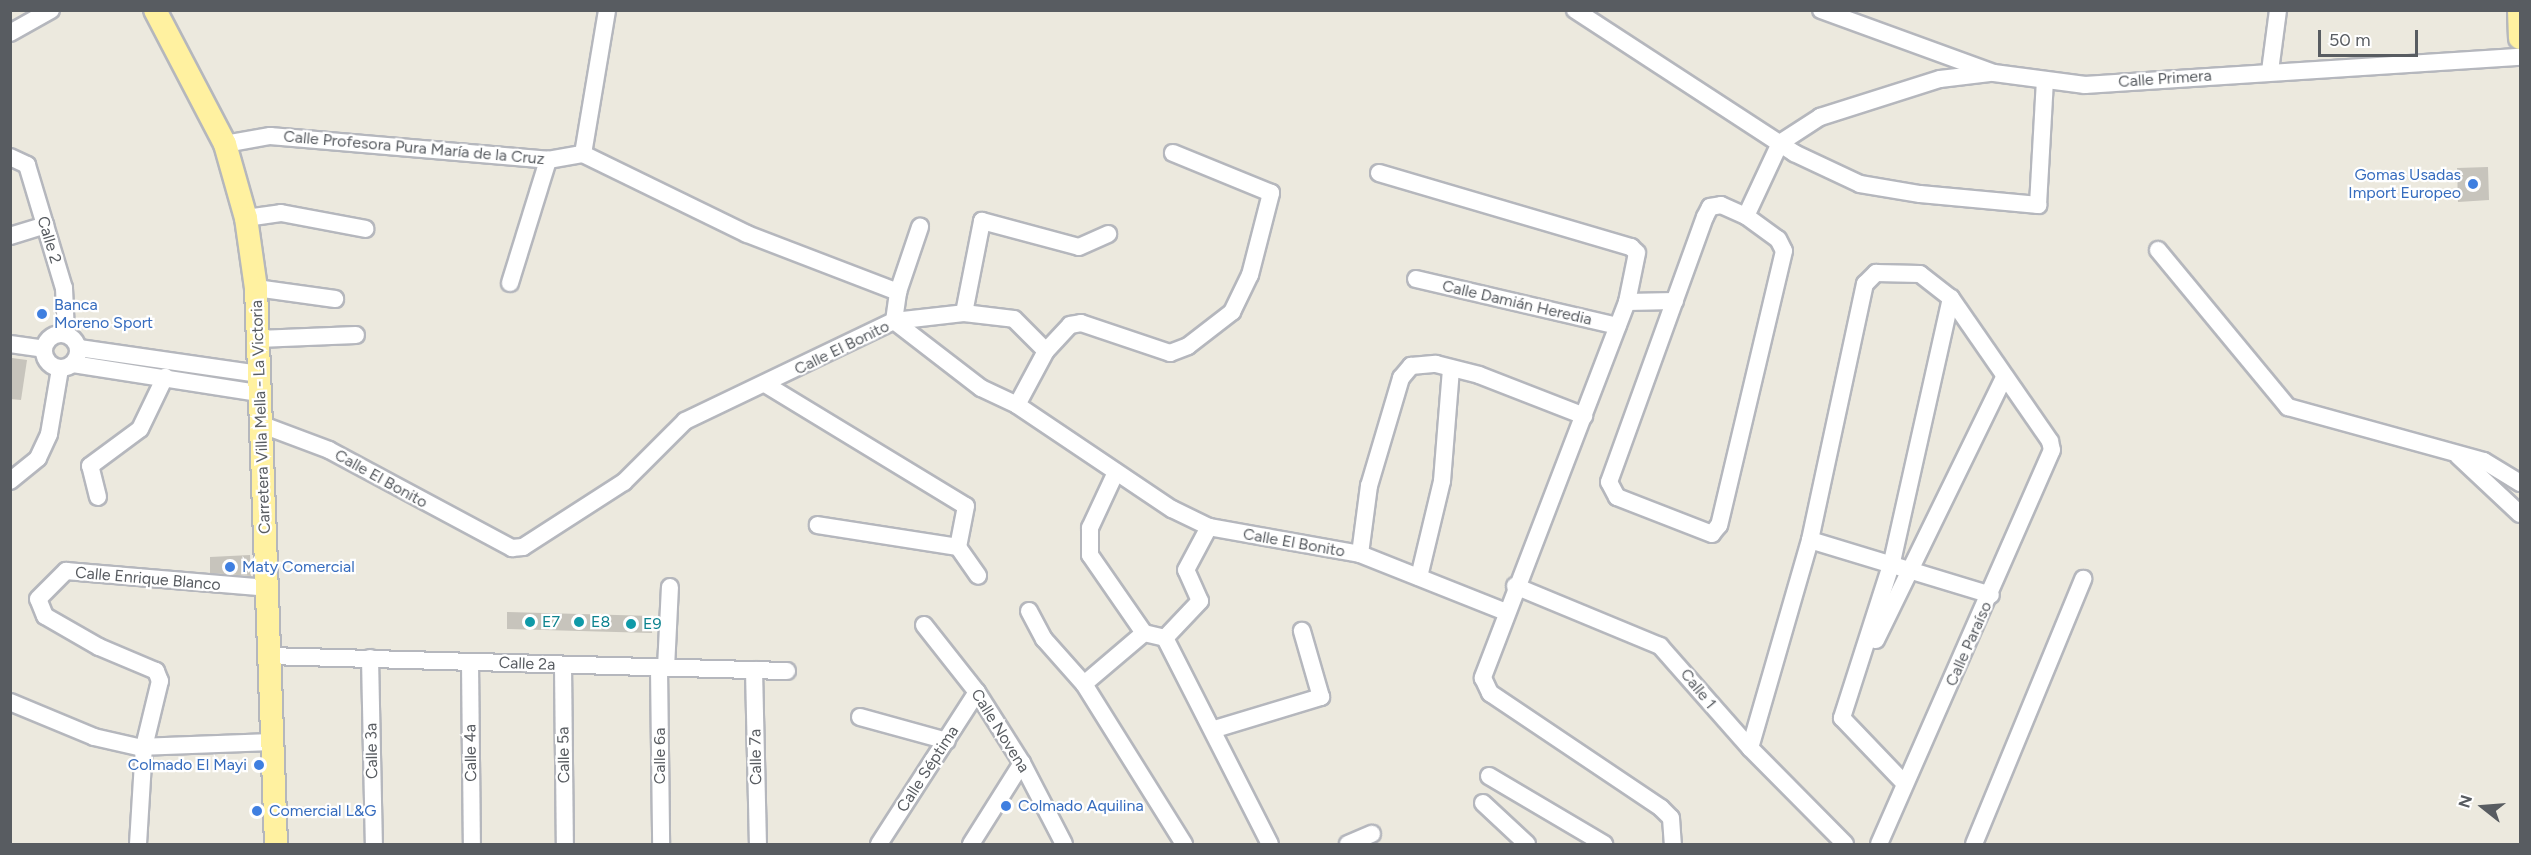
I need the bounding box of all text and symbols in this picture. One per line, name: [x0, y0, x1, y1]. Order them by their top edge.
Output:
scale bar: [2321, 18, 2422, 56]
text: 50 m: [2329, 29, 2371, 51]
street label: Calle Primera: [2118, 66, 2212, 92]
street label: Calle Profesora Pura María de la Cruz: [283, 127, 545, 169]
place label: Gomas Usadas Import Europeo: [2348, 165, 2461, 203]
marker: Gomas Usadas Import Europeo: [2466, 177, 2480, 191]
street label: Calle 2: [33, 214, 65, 266]
street label: Calle Damián Heredia: [1440, 276, 1594, 330]
place label: Banca Moreno Sport: [54, 295, 153, 333]
street label: Carretera Villa Mella - La Victoria: [247, 300, 275, 534]
marker: Banca Moreno Sport: [35, 307, 49, 321]
street label: Calle El Bonito: [791, 317, 893, 379]
street label: Calle El Bonito: [331, 446, 431, 512]
street label: Calle El Bonito: [1241, 525, 1347, 561]
place label: Maty Comercial: [242, 557, 355, 577]
marker: Maty Comercial: [223, 560, 237, 574]
street label: Calle Enrique Blanco: [74, 563, 222, 595]
street label: Calle Paraíso: [1942, 599, 1996, 689]
place label: E7: [542, 612, 560, 632]
place label: E8: [591, 612, 610, 632]
place label: E9: [643, 614, 662, 634]
marker: E7: [523, 615, 537, 629]
marker: E8: [572, 615, 586, 629]
marker: E9: [624, 617, 638, 631]
street label: Calle 2a: [498, 653, 556, 675]
street label: Calle 1: [1676, 665, 1720, 713]
street label: Calle Novena: [967, 686, 1033, 776]
street label: Calle Séptima: [893, 722, 963, 816]
street label: Calle 3a: [362, 723, 382, 779]
street label: Calle 4a: [461, 724, 481, 782]
street label: Calle 5a: [554, 726, 574, 784]
street label: Calle 6a: [650, 728, 670, 784]
street label: Calle 7a: [746, 729, 766, 785]
place label: Colmado El Mayi: [128, 755, 247, 775]
marker: Colmado El Mayi: [252, 758, 266, 772]
north arrow: [2453, 777, 2513, 837]
text: N: [2454, 793, 2476, 810]
place label: Colmado Aquilina: [1018, 796, 1144, 816]
marker: Colmado Aquilina: [999, 799, 1013, 813]
place label: Comercial L&G: [269, 801, 376, 821]
marker: Comercial L&G: [250, 804, 264, 818]

